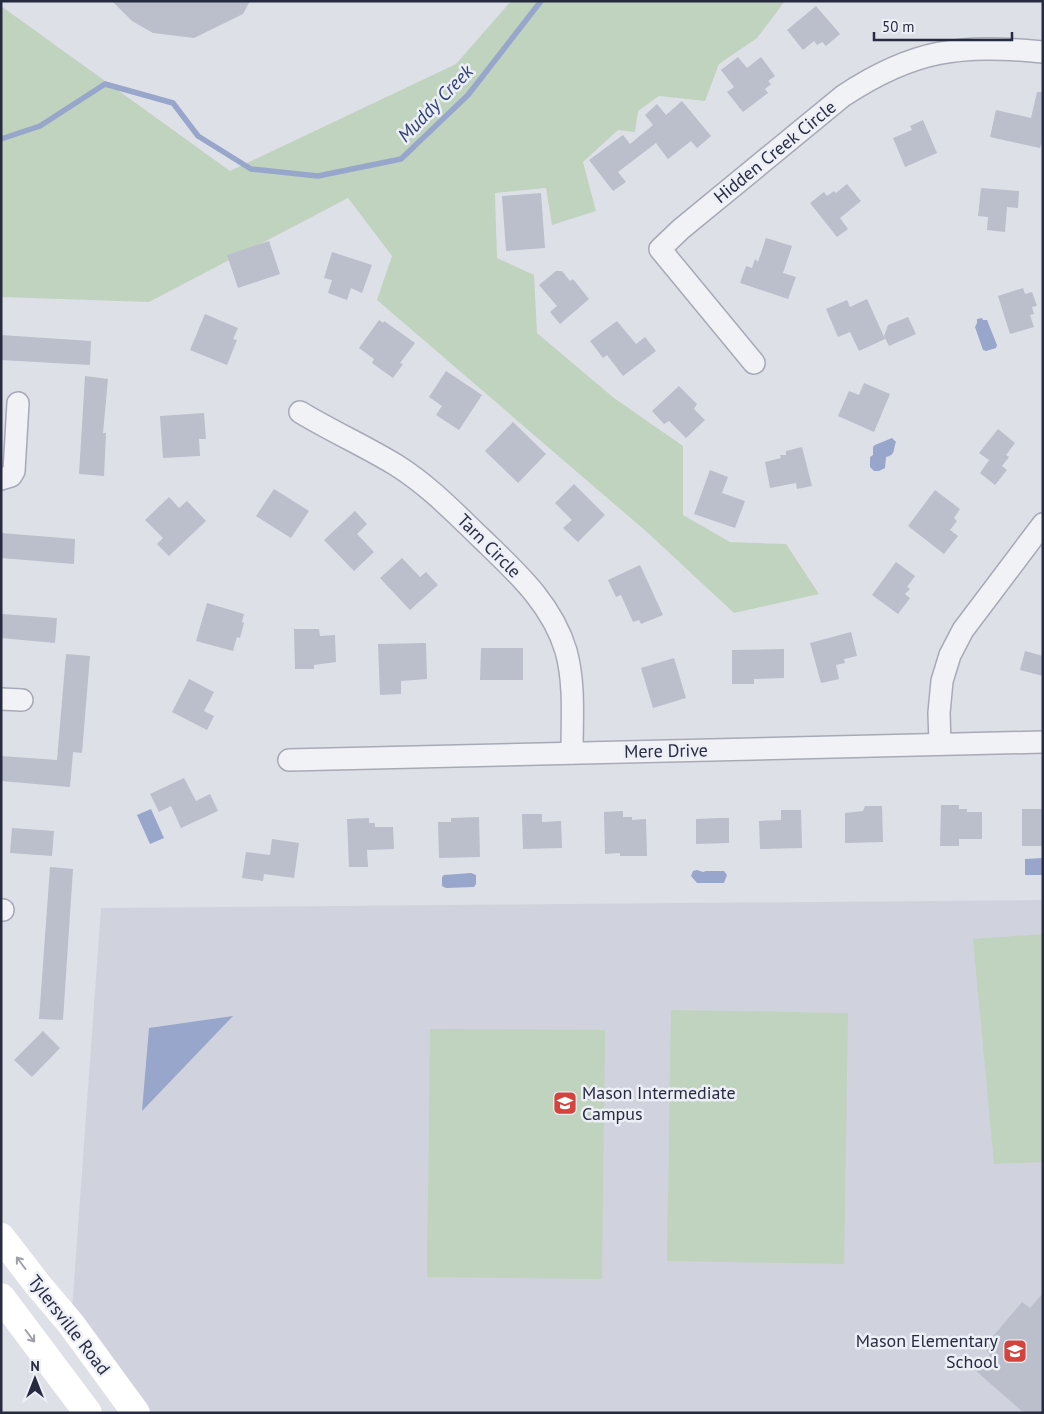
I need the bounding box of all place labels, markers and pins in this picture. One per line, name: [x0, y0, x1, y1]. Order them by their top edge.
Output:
place label: Mason Intermediate Campus: [582, 1081, 736, 1125]
school or university icon: Mason Intermediate Campus: [552, 1090, 578, 1116]
place label: Mason Elementary School: [856, 1329, 999, 1373]
school or university icon: Mason Elementary School: [1002, 1338, 1028, 1364]

